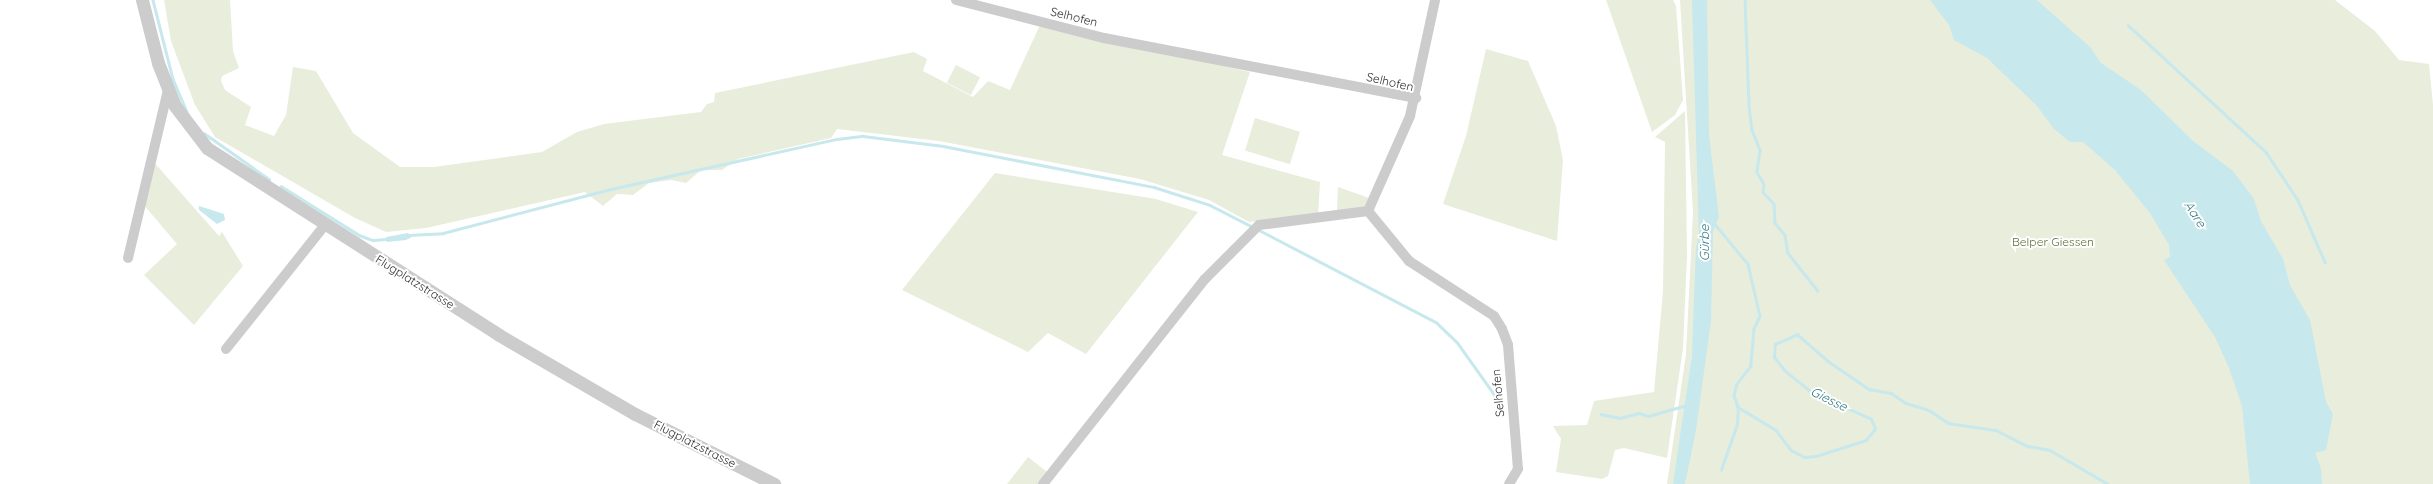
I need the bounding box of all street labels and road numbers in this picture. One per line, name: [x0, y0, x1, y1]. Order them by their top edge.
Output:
street label: Selhofen: [1049, 4, 1099, 30]
street label: Selhofen: [1365, 70, 1415, 94]
street label: Flugplatzstrasse: [373, 252, 457, 312]
street label: Selhofen: [1489, 368, 1507, 418]
street label: Flugplatzstrasse: [652, 417, 738, 471]

